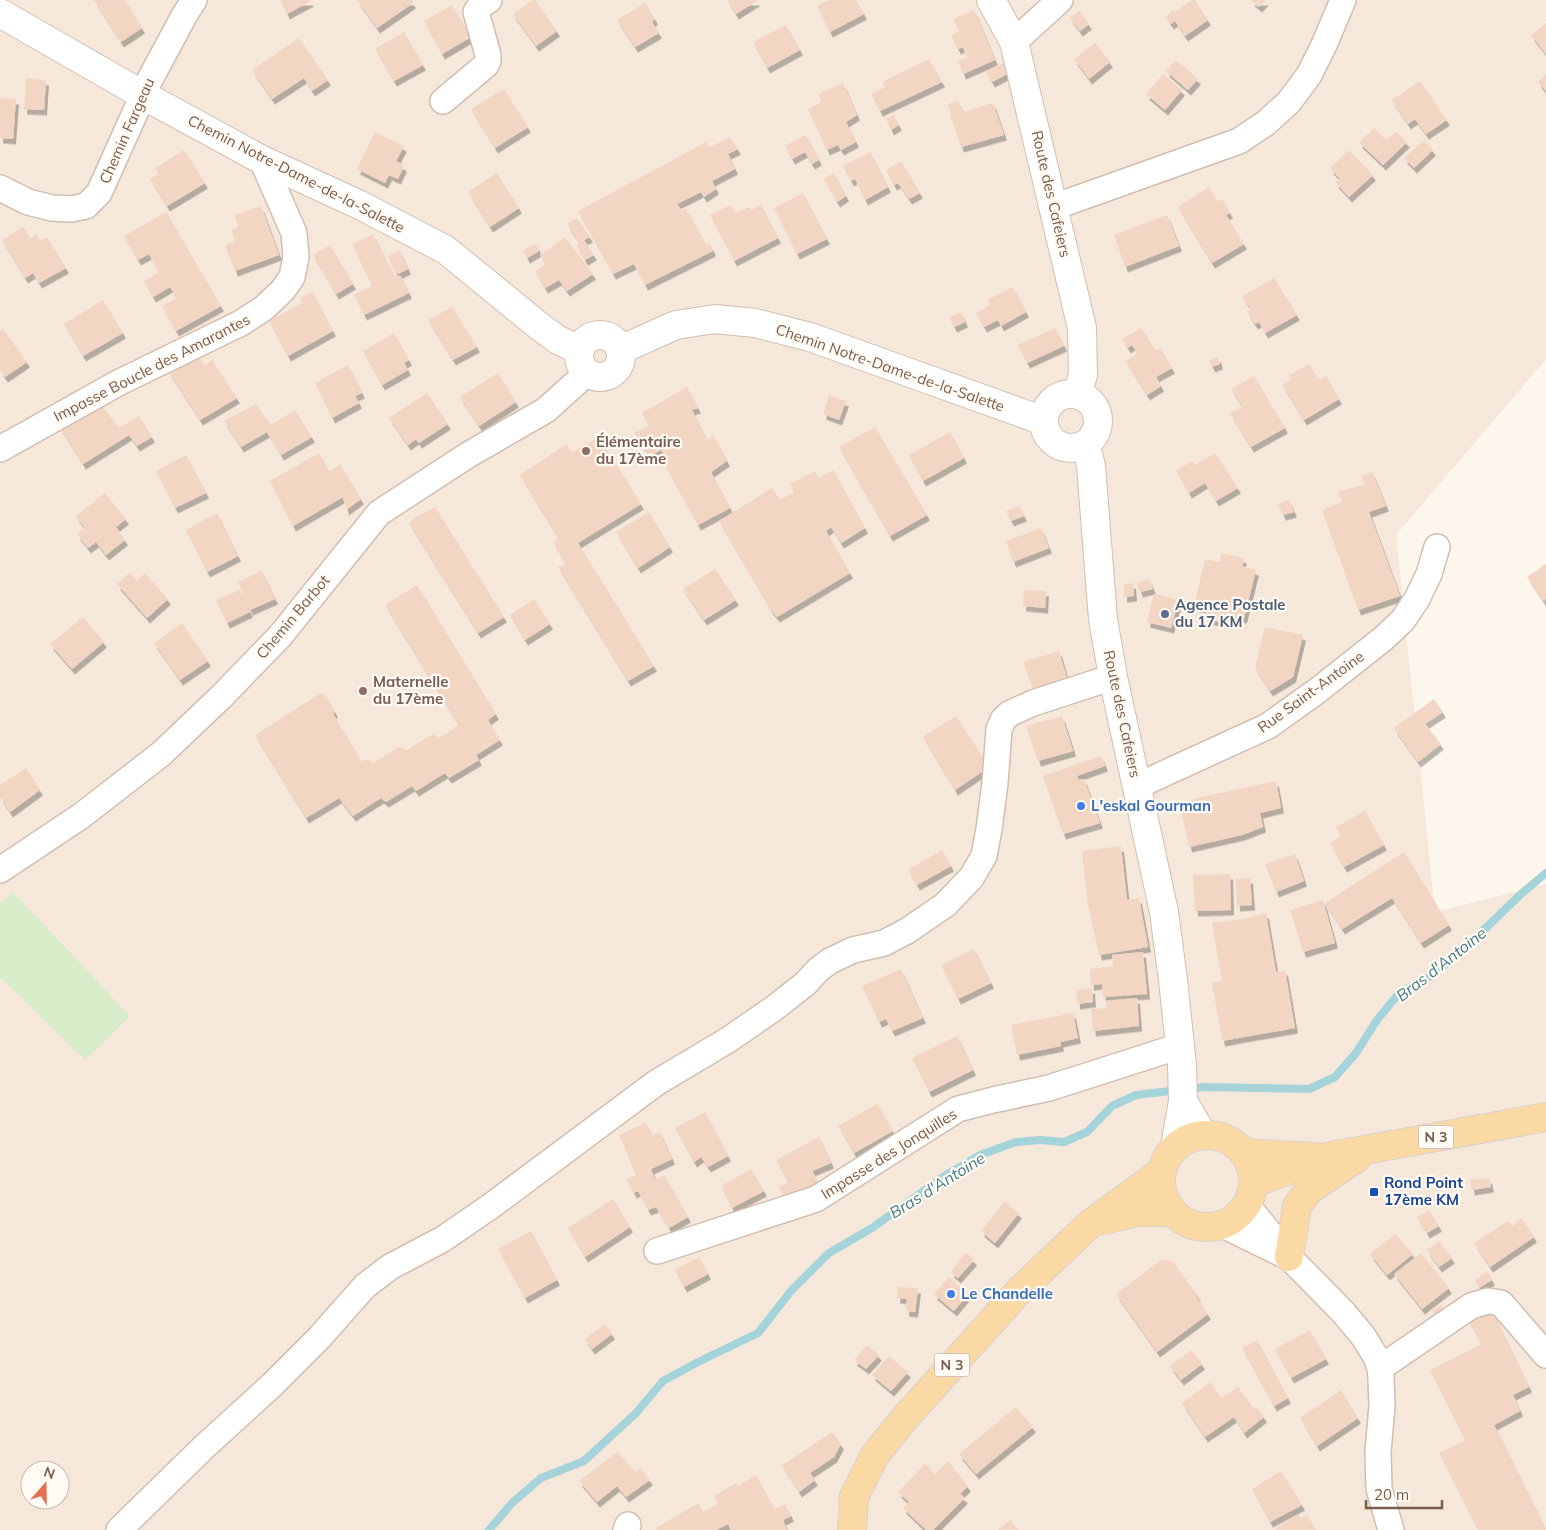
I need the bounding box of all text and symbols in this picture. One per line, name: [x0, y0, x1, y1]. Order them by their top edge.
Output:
street label: Chemin Fargeau: [95, 75, 158, 187]
street label: Chemin Notre-Dame-de-la-Salette: [185, 110, 408, 237]
street label: Route des Cafeiers: [1028, 129, 1075, 259]
street label: Impasse Boucle des Amarantes: [50, 310, 253, 426]
street label: Chemin Notre-Dame-de-la-Salette: [773, 319, 1007, 416]
place label: Élémentaire du 17ème: [596, 432, 681, 468]
marker: Élémentaire du 17ème: [580, 445, 592, 457]
street label: Chemin Barbot: [252, 571, 333, 663]
place label: Agence Postale du 17 KM: [1175, 595, 1286, 631]
marker: Agence Postale du 17 KM: [1159, 608, 1171, 620]
street label: Rue Saint-Antoine: [1254, 647, 1368, 737]
street label: Route des Cafeiers: [1100, 648, 1145, 779]
place label: Maternelle du 17ème: [373, 672, 448, 708]
marker: Maternelle du 17ème: [357, 685, 369, 697]
place label: L'eskal Gourman: [1091, 796, 1211, 815]
marker: L'eskal Gourman: [1075, 800, 1087, 812]
water label: Bras d'Antoine: [1392, 922, 1490, 1005]
street label: Impasse des Jonquilles: [817, 1104, 960, 1203]
road number: N 3: [1418, 1126, 1454, 1148]
water label: Bras d'Antoine: [885, 1147, 989, 1222]
place label: Rond Point 17ème KM: [1384, 1173, 1463, 1209]
marker: Rond Point 17ème KM: [1368, 1186, 1380, 1198]
place label: Le Chandelle: [961, 1284, 1053, 1303]
marker: Le Chandelle: [945, 1288, 957, 1300]
road number: N 3: [934, 1354, 970, 1376]
north arrow: [20, 1460, 70, 1510]
text: N: [41, 1463, 57, 1483]
scale bar: [1366, 1478, 1442, 1510]
text: 20 m: [1374, 1485, 1409, 1504]

